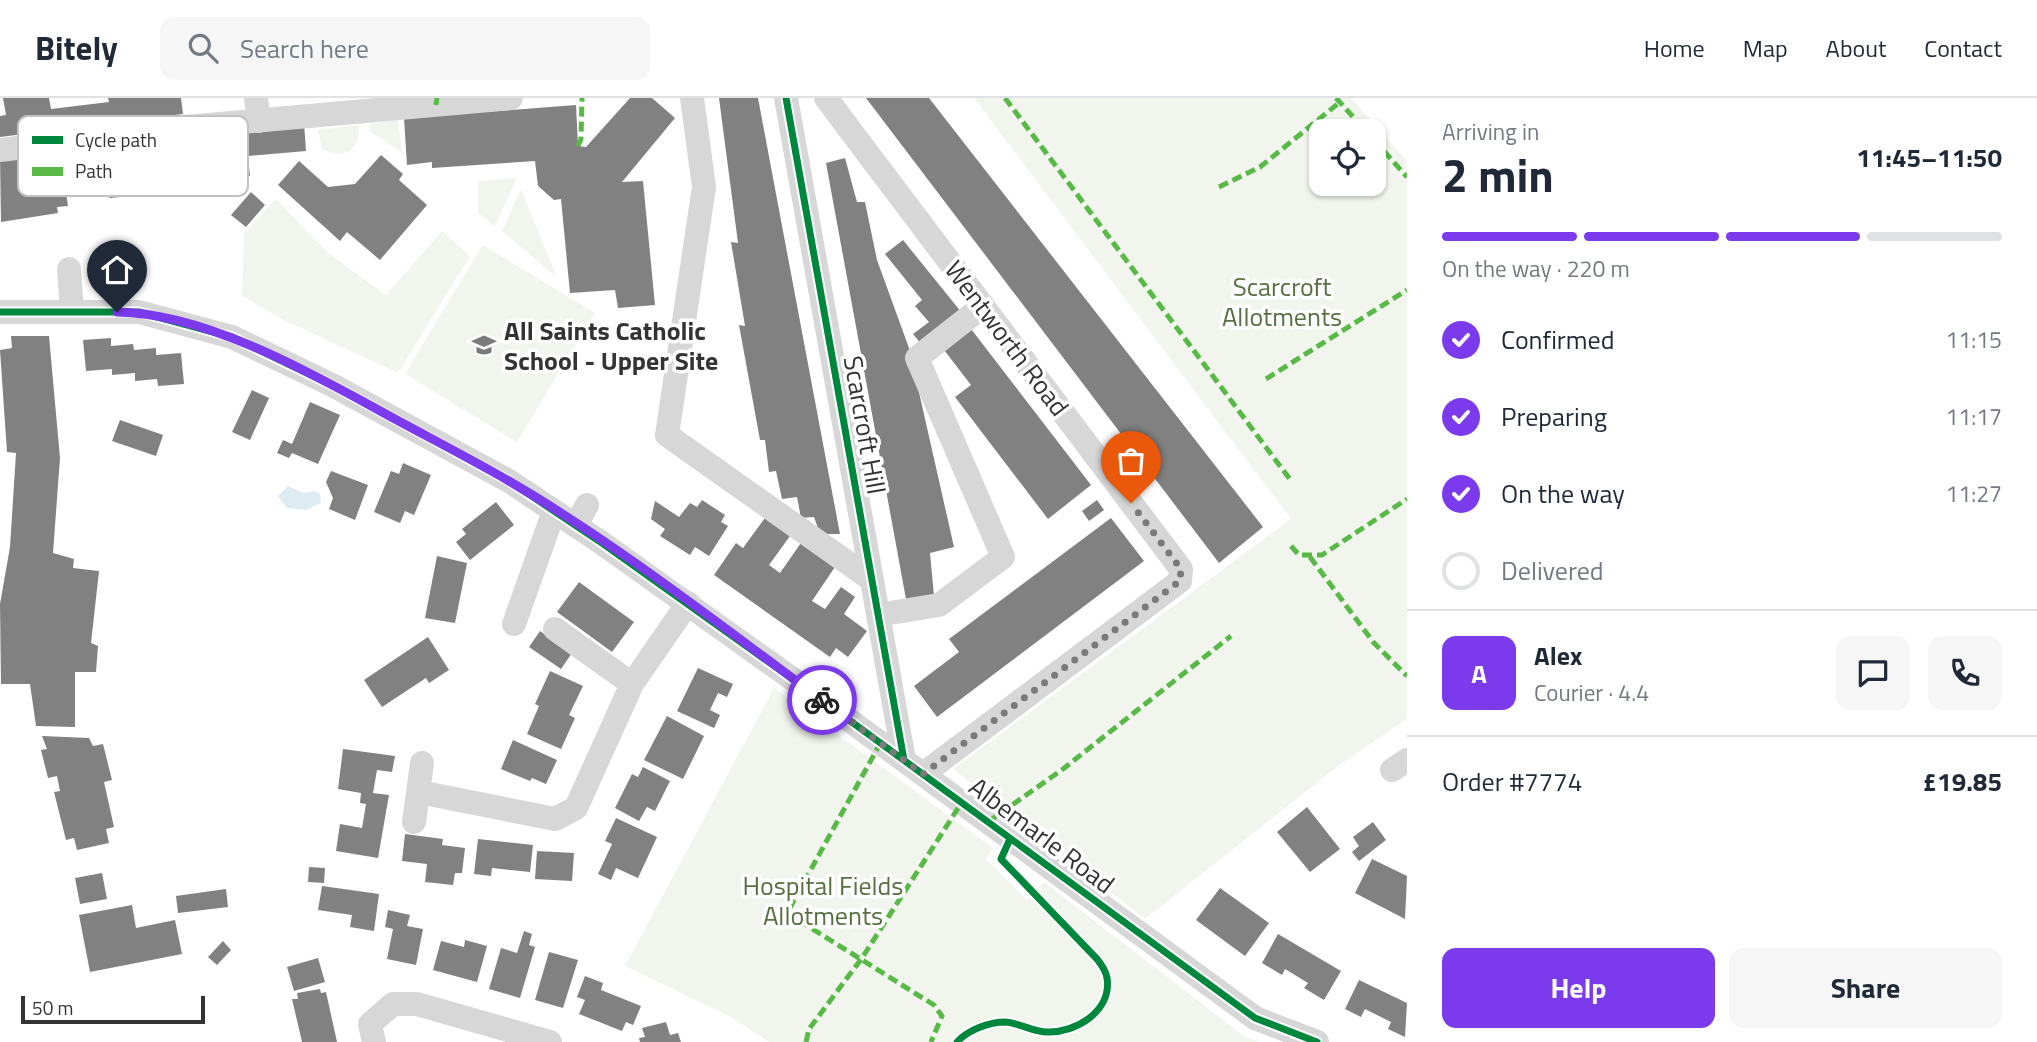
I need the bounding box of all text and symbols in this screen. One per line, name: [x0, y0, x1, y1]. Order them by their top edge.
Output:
search box: [160, 17, 650, 80]
text: Bitely: [35, 23, 118, 73]
icon: search: [184, 29, 222, 67]
text: Search here: [240, 29, 369, 68]
text: Home: [1644, 30, 1705, 66]
text: Map: [1743, 30, 1788, 66]
text: About: [1826, 30, 1886, 66]
text: Contact: [1924, 30, 2002, 66]
text: Arriving in: [1442, 114, 1539, 149]
legend: [18, 116, 248, 196]
map controls: [1309, 119, 1386, 196]
button: locate: [1309, 119, 1386, 196]
text: Cycle path: [75, 125, 157, 154]
text: 11:45–11:50: [1856, 138, 2002, 177]
text: 2 min: [1442, 140, 1554, 210]
text: Path: [75, 156, 113, 185]
pin: [87, 240, 147, 312]
icon: home: [98, 251, 136, 289]
text: On the way · 220 m: [1442, 251, 1630, 286]
street label: Wentworth Road: [935, 252, 1079, 424]
park label: Scarcroft Allotments: [1222, 267, 1342, 336]
place label: All Saints Catholic School - Upper Site: [504, 311, 718, 380]
text: Confirmed: [1501, 320, 1615, 359]
icon: check: [1442, 321, 1480, 359]
text: 11:15: [1945, 322, 2002, 357]
school or university icon: All Saints Catholic School - Upper Site: [470, 331, 498, 359]
street label: Scarcroft Hill: [834, 353, 896, 497]
text: Preparing: [1501, 397, 1607, 436]
icon: check: [1442, 398, 1480, 436]
text: 11:17: [1945, 399, 2002, 434]
pin: [1101, 431, 1161, 503]
icon: bag: [1112, 442, 1150, 480]
text: On the way: [1501, 474, 1625, 513]
icon: check: [1442, 475, 1480, 513]
text: 11:27: [1945, 476, 2002, 511]
text: Delivered: [1501, 551, 1604, 590]
text: Alex: [1534, 636, 1582, 675]
button: chat: [1836, 636, 1910, 710]
button: phone: [1928, 636, 2002, 710]
text: A: [1471, 654, 1487, 693]
courier: [787, 665, 857, 735]
text: Courier · 4.4: [1534, 675, 1649, 710]
icon: bike: [803, 681, 841, 719]
text: Order #7774: [1442, 762, 1582, 801]
text: £19.85: [1923, 762, 2002, 801]
street label: Albemarle Road: [961, 767, 1123, 903]
park label: Hospital Fields Allotments: [743, 866, 903, 935]
button: Help: [1442, 948, 1715, 1028]
button: Share: [1729, 948, 2002, 1028]
scale bar: [21, 993, 205, 1025]
text: 50 m: [32, 993, 73, 1022]

